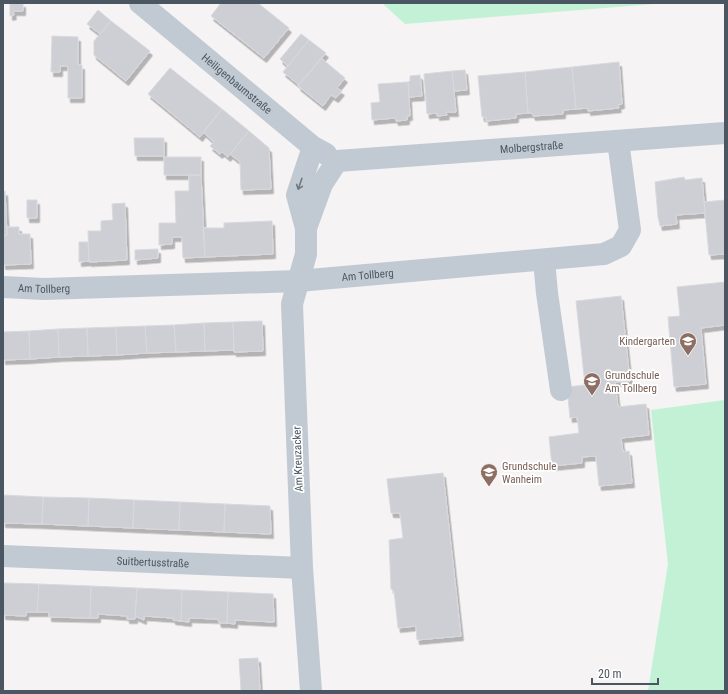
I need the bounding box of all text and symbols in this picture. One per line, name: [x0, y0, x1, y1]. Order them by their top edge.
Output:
street label: Heiligenbaumstraße: [199, 51, 275, 117]
street label: Molbergstraße: [499, 138, 564, 156]
one-way arrow: [296, 177, 304, 189]
street label: Am Tollberg: [341, 266, 394, 284]
street label: Am Tollberg: [18, 281, 70, 296]
school or university icon: Kindergarten: [678, 331, 698, 356]
place label: Kindergarten: [619, 335, 675, 348]
place label: Grundschule Am Tollberg: [605, 369, 659, 395]
school or university icon: Grundschule Am Tollberg: [582, 371, 602, 396]
street label: Am Kreuzacker: [290, 425, 306, 492]
place label: Grundschule Wanheim: [502, 460, 556, 486]
school or university icon: Grundschule Wanheim: [479, 462, 499, 487]
street label: Suitbertusstraße: [116, 554, 189, 570]
scale bar: [592, 660, 658, 686]
text: 20 m: [598, 667, 622, 681]

